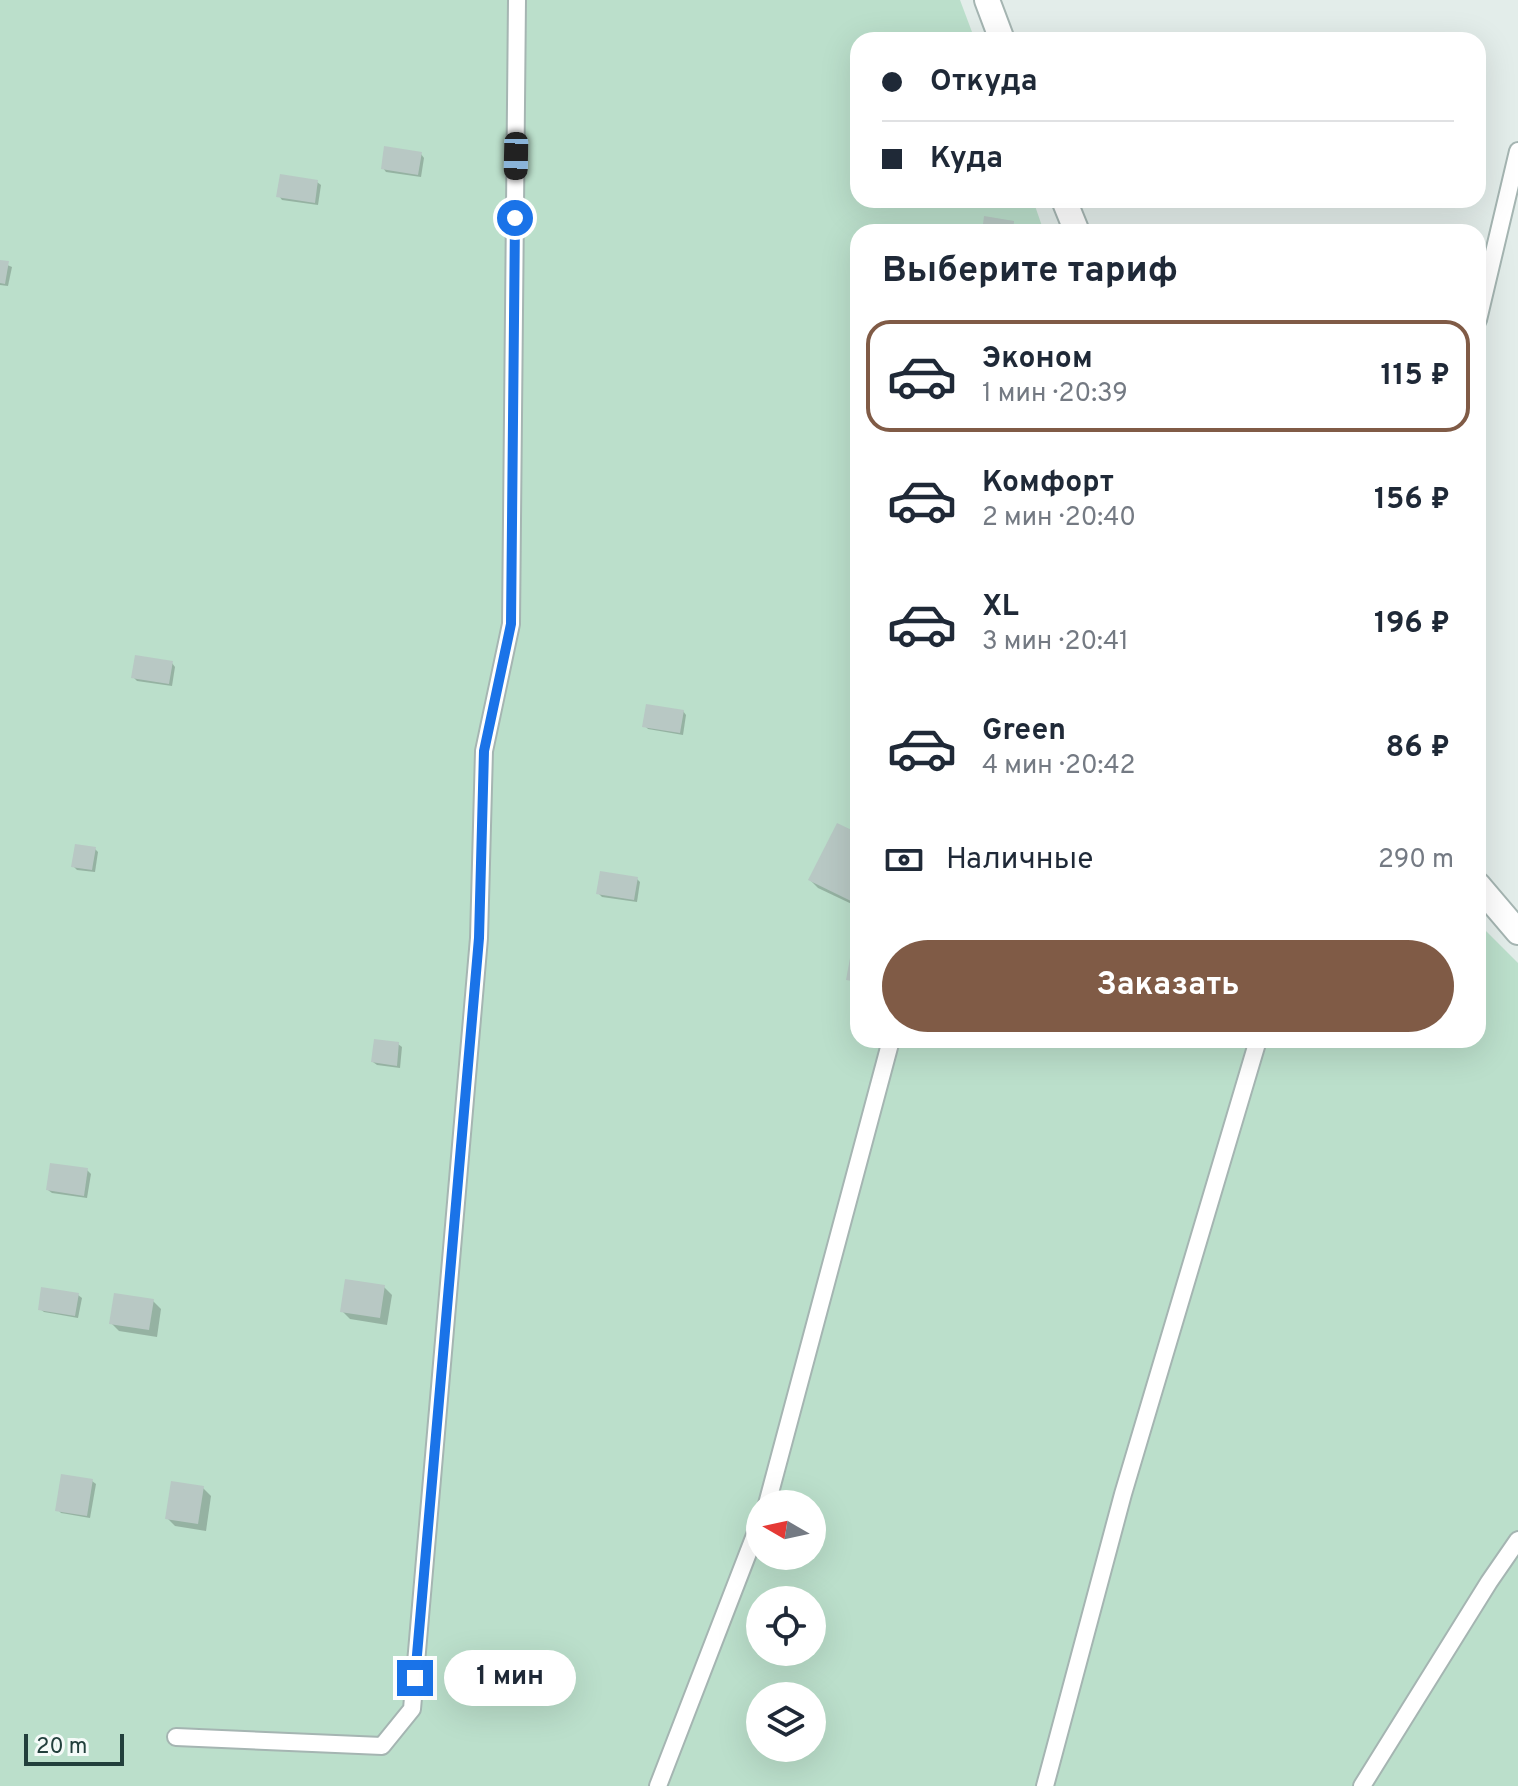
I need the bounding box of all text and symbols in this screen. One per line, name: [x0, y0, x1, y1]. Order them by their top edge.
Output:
text: Откуда: [930, 64, 1038, 101]
car: [504, 132, 528, 180]
text: Куда: [930, 141, 1003, 178]
route start: [497, 200, 533, 236]
text: Выберите тариф: [882, 249, 1178, 295]
icon: car: [886, 340, 958, 412]
text: Эконом: [982, 341, 1093, 378]
text: 115 ₽: [1380, 358, 1450, 395]
text: 1 мин · 20:39: [982, 378, 1128, 411]
icon: car: [886, 464, 958, 536]
text: Комфорт: [982, 465, 1114, 502]
text: 156 ₽: [1374, 482, 1450, 519]
text: 2 мин · 20:40: [982, 502, 1136, 535]
icon: car: [886, 588, 958, 660]
text: XL: [982, 589, 1019, 626]
text: 196 ₽: [1374, 606, 1450, 643]
text: 3 мин · 20:41: [982, 626, 1129, 659]
icon: car: [886, 712, 958, 784]
text: Green: [982, 713, 1066, 750]
text: 86 ₽: [1385, 730, 1450, 767]
text: 4 мин · 20:42: [982, 750, 1136, 783]
icon: cash: [882, 838, 926, 882]
text: Наличные: [946, 842, 1093, 879]
text: 290 m: [1378, 844, 1454, 877]
button: Заказать: [882, 940, 1454, 1032]
north arrow: [746, 1490, 826, 1570]
map controls: [746, 1490, 826, 1762]
button: locate: [746, 1586, 826, 1666]
callout: 1 мин: [443, 1650, 575, 1706]
route end: [397, 1660, 433, 1696]
text: 1 мин: [476, 1661, 544, 1694]
button: layers: [746, 1682, 826, 1762]
scale bar: [24, 1730, 124, 1766]
text: 20 m: [36, 1734, 87, 1761]

